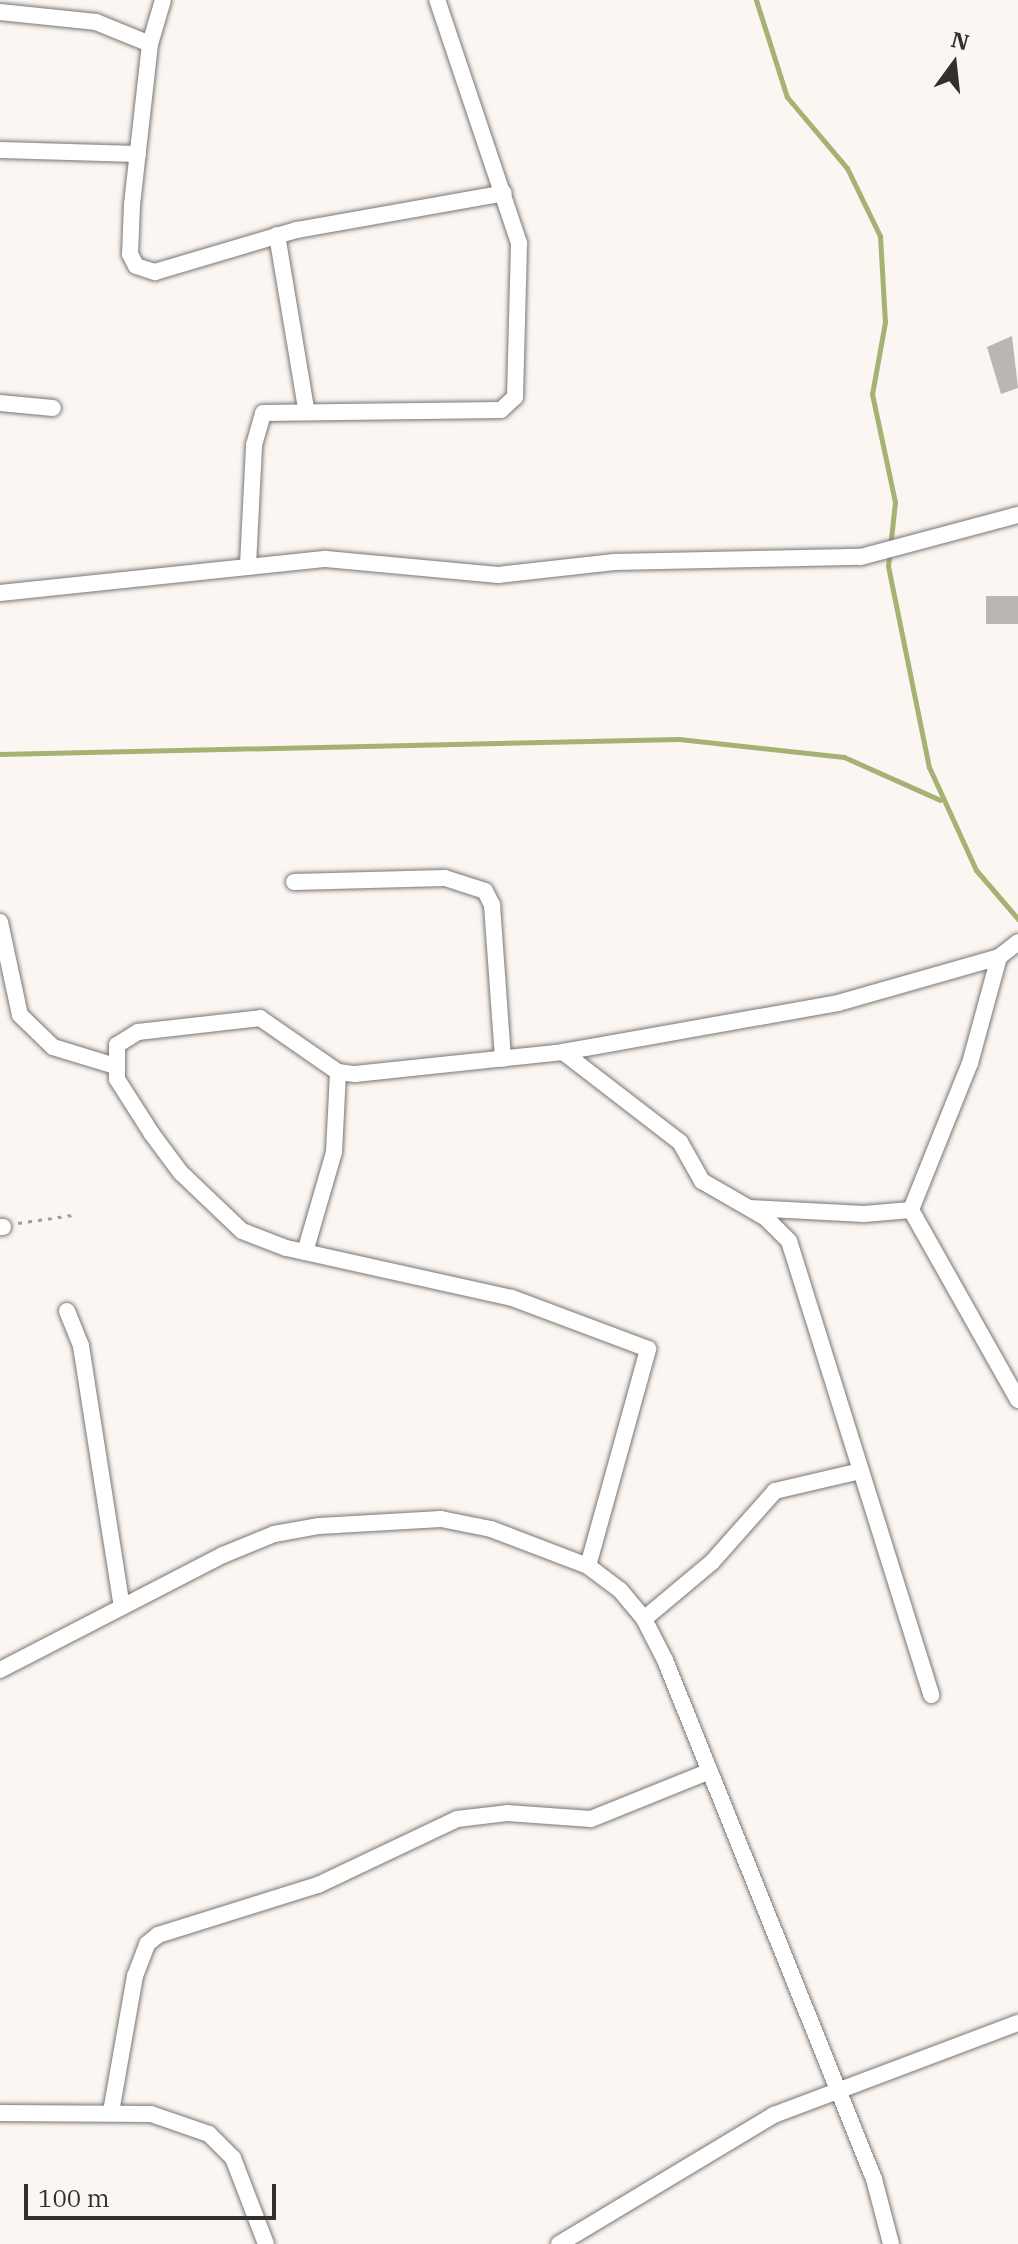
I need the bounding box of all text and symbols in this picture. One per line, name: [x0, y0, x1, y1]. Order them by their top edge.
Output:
north arrow: [914, 24, 994, 104]
text: N: [948, 24, 973, 57]
scale bar: [28, 2168, 280, 2218]
text: 100 m: [38, 2182, 110, 2214]

